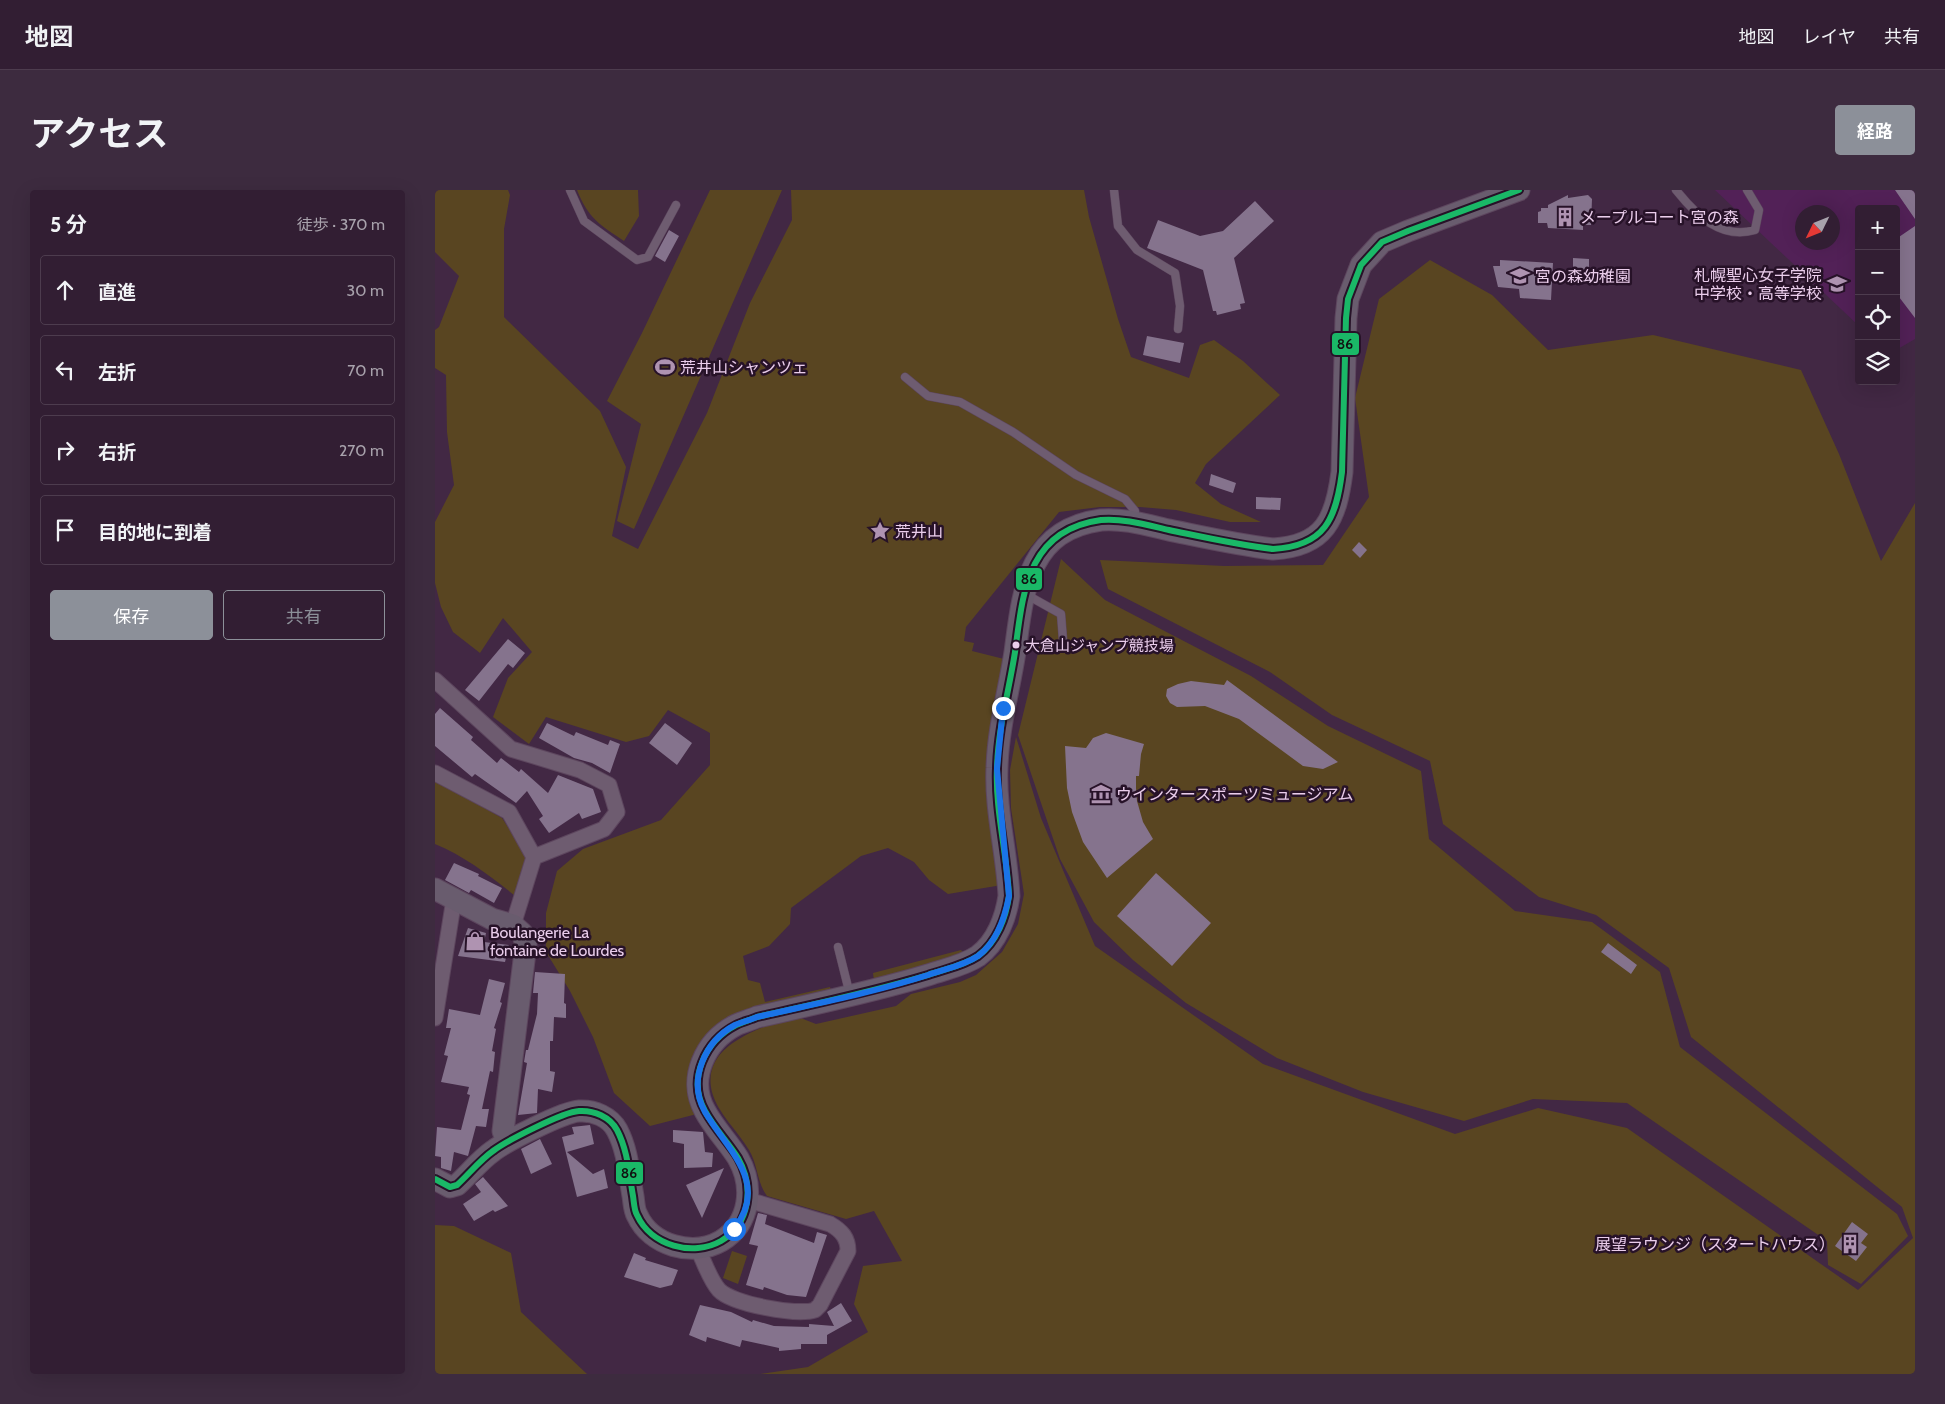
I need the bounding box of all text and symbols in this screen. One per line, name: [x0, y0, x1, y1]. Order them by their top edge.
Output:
text: 地図: [25, 22, 73, 51]
text: 地図: [1739, 26, 1775, 48]
text: レイヤ: [1803, 26, 1856, 48]
text: 共有: [1884, 26, 1920, 48]
button: 経路: [1835, 105, 1915, 155]
text: アクセス: [30, 112, 168, 155]
north arrow: [1795, 205, 1840, 250]
map controls: [1855, 205, 1900, 385]
button: +: [1855, 205, 1900, 250]
building icon: メープルコート宮の森: [1554, 206, 1576, 228]
place label: メープルコート宮の森: [1580, 208, 1739, 227]
text: 5 分: [50, 212, 87, 237]
text: 徒歩 · 370 m: [297, 215, 385, 234]
button: −: [1855, 250, 1900, 295]
school or university icon: 宮の森幼稚園: [1509, 265, 1531, 287]
place label: 札幌聖心女子学院 中学校・高等学校: [1694, 266, 1822, 303]
place label: 宮の森幼稚園: [1535, 267, 1631, 286]
school or university icon: 札幌聖心女子学院 中学校・高等学校: [1826, 273, 1848, 295]
icon: ahead: [51, 276, 79, 304]
text: 直進: [98, 281, 136, 304]
text: 30 m: [347, 281, 384, 300]
button: locate: [1855, 295, 1900, 340]
line badge: 86: [1331, 332, 1360, 356]
text: 86: [1337, 335, 1353, 353]
button: layers: [1855, 340, 1900, 385]
icon: left: [51, 356, 79, 384]
sports icon: 荒井山シャンツェ: [654, 356, 676, 378]
place label: 荒井山シャンツェ: [680, 358, 808, 377]
text: 左折: [98, 361, 136, 384]
text: 70 m: [347, 361, 384, 380]
icon: right: [51, 436, 79, 464]
text: 右折: [98, 441, 136, 464]
text: 270 m: [339, 441, 384, 460]
icon: arrive: [51, 516, 79, 544]
place icon: 荒井山: [869, 520, 891, 542]
text: 目的地に到着: [98, 521, 212, 544]
place label: 荒井山: [895, 522, 943, 541]
line badge: 86: [1015, 567, 1043, 591]
text: 86: [1021, 570, 1037, 588]
button: 保存: [50, 590, 213, 640]
button: 共有: [223, 590, 385, 640]
place label: 大倉山ジャンプ競技場: [1025, 637, 1174, 655]
marker: 大倉山ジャンプ競技場: [1011, 640, 1021, 650]
route end: [992, 697, 1015, 720]
museum icon: ウインタースポーツミュージアム: [1090, 783, 1112, 805]
place label: ウインタースポーツミュージアム: [1116, 785, 1353, 804]
place label: Boulangerie La fontaine de Lourdes: [490, 923, 625, 960]
shop icon: Boulangerie La fontaine de Lourdes: [464, 930, 486, 952]
line badge: 86: [615, 1161, 644, 1185]
text: 86: [621, 1164, 637, 1182]
route start: [723, 1218, 746, 1241]
building icon: 展望ラウンジ（スタートハウス）: [1839, 1233, 1861, 1255]
place label: 展望ラウンジ（スタートハウス）: [1595, 1235, 1835, 1254]

